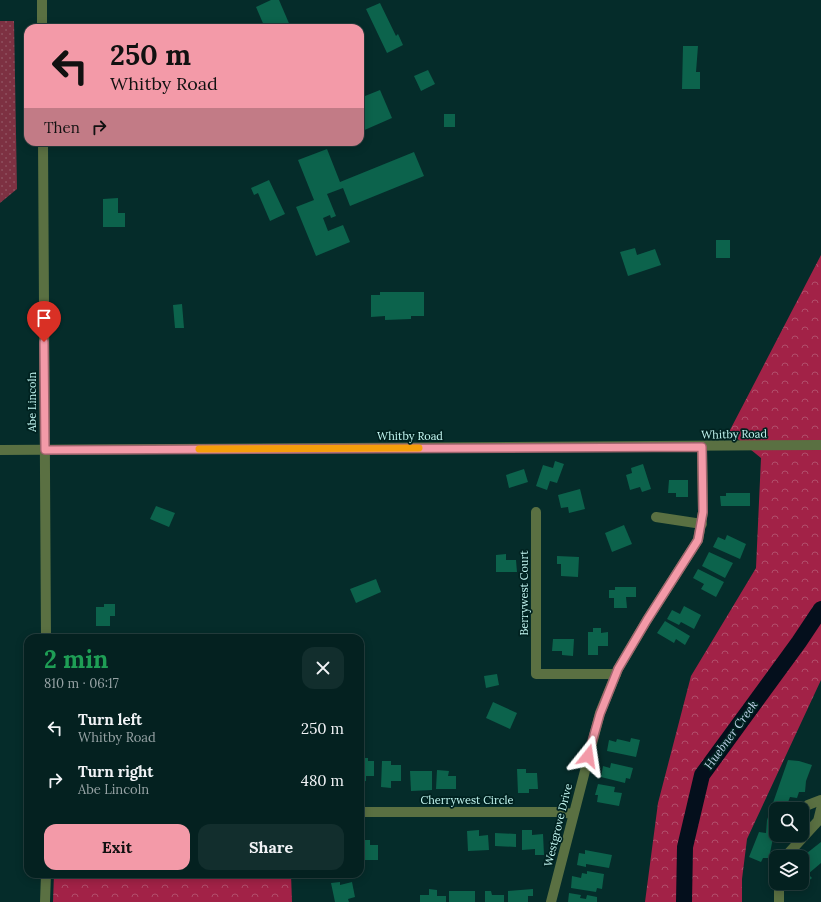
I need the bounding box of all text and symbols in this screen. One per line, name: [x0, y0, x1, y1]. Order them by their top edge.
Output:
text: 250 m: [110, 37, 191, 73]
icon: left: [44, 40, 96, 92]
text: Whitby Road: [110, 72, 218, 95]
icon: right: [88, 116, 110, 138]
text: Then: [44, 118, 80, 137]
pin: [27, 301, 61, 342]
icon: arrive: [33, 307, 55, 329]
street label: Abe Lincoln: [25, 372, 39, 433]
street label: Whitby Road: [701, 426, 767, 442]
street label: Whitby Road: [377, 429, 443, 443]
street label: Berrywest Court: [517, 550, 531, 636]
text: 2 min: [44, 644, 108, 675]
button: close: [302, 647, 344, 689]
text: 810 m · 06:17: [44, 675, 119, 692]
water label: Huebner Creek: [701, 697, 761, 772]
text: Turn left: [78, 710, 142, 729]
icon: left: [44, 717, 66, 739]
text: 250 m: [301, 719, 344, 738]
text: Whitby Road: [78, 729, 156, 746]
position arrow: [567, 735, 609, 777]
text: Turn right: [78, 762, 154, 781]
icon: right: [44, 769, 66, 791]
text: 480 m: [301, 771, 344, 790]
text: Abe Lincoln: [78, 781, 149, 798]
street label: Westgrove Drive: [541, 782, 575, 868]
street label: Cherrywest Circle: [421, 793, 513, 807]
map controls: [769, 802, 809, 890]
button: search: [769, 802, 809, 842]
button: Exit: [44, 824, 190, 870]
button: Share: [198, 824, 344, 870]
button: layers: [769, 850, 809, 890]

